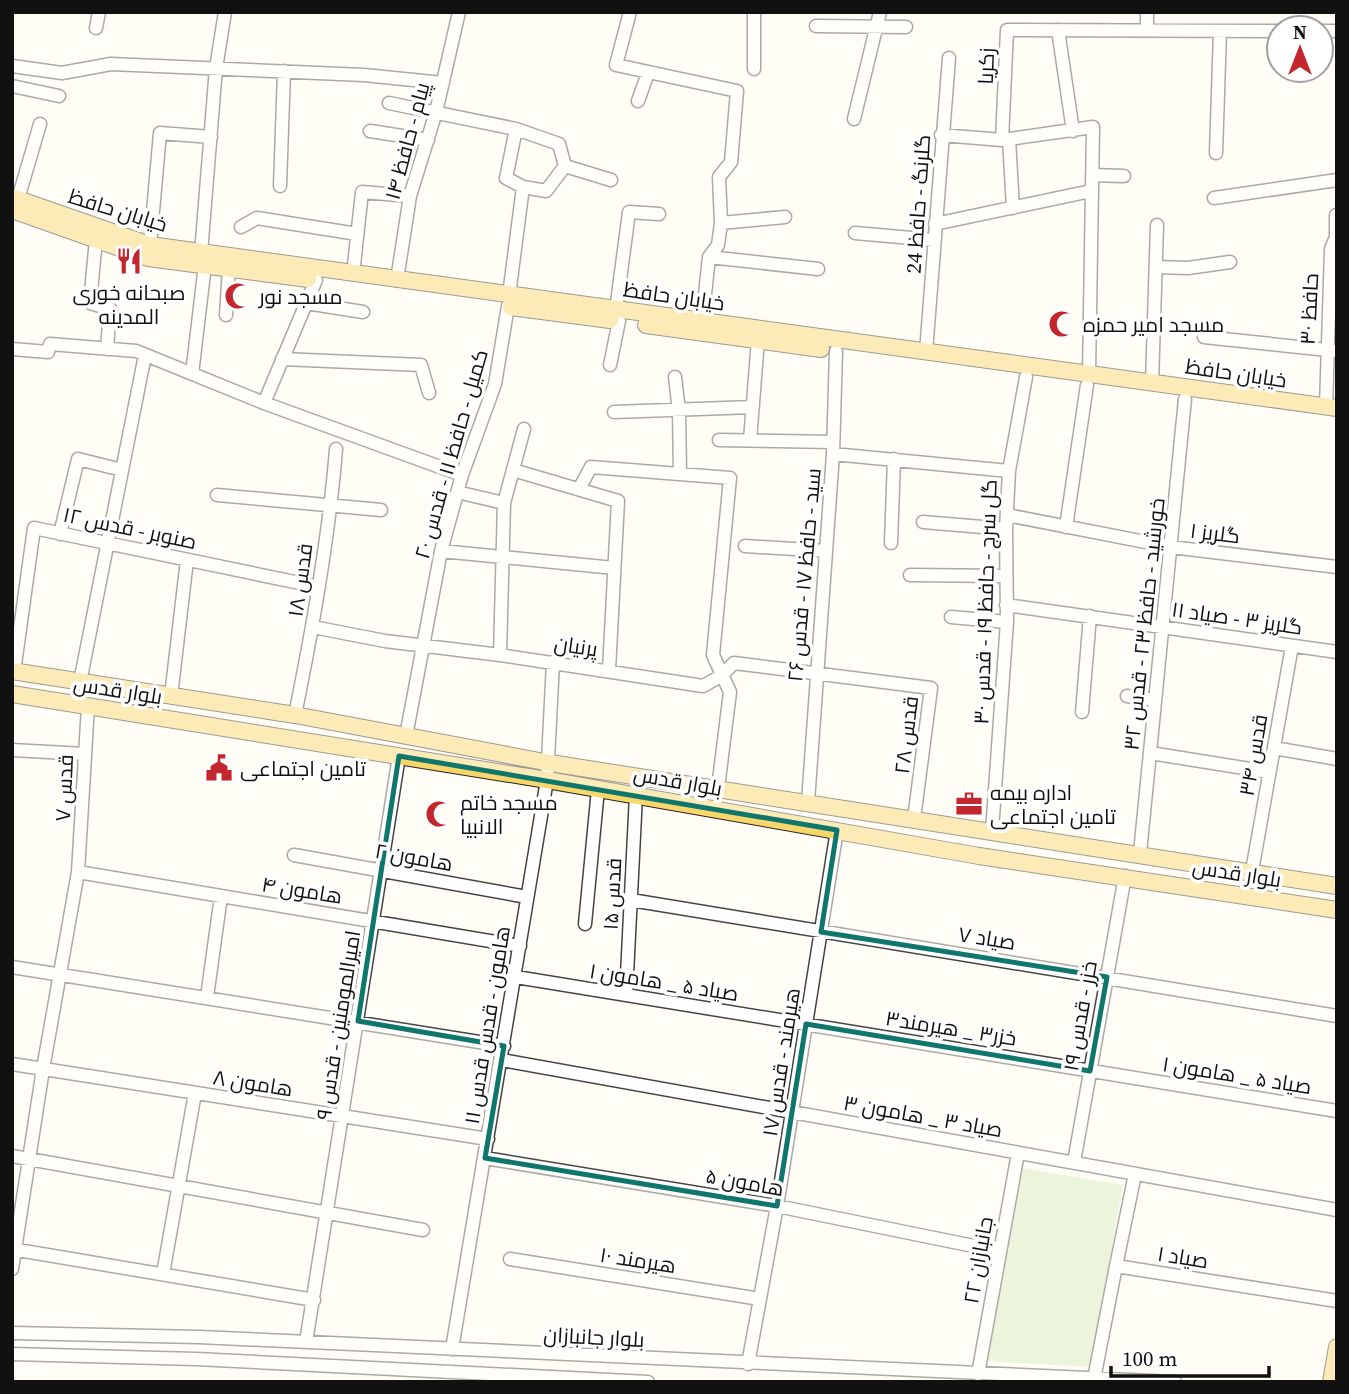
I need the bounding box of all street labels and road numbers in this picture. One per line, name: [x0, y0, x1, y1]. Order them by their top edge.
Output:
street label: زکریا: [971, 47, 1001, 85]
street label: پیام - حافظ ۱۴: [377, 79, 437, 203]
street label: گلرنگ - حافظ 24: [899, 134, 937, 274]
street label: خیابان حافظ: [65, 181, 171, 239]
street label: حافظ ۳۰: [1293, 272, 1325, 346]
street label: خیابان حافظ: [621, 275, 727, 317]
street label: کمیل - حافظ ۱۱ - قدس ۲۰: [407, 346, 495, 562]
street label: خیابان حافظ: [1183, 352, 1289, 394]
street label: سید - حافظ ۱۷ - قدس ۲۶: [780, 467, 828, 683]
street label: گل سرج - حافظ ۱۹ - قدس ۳۰: [966, 479, 1004, 725]
street label: خورشید - حافظ ۲۳ - قدس ۳۲: [1116, 496, 1172, 752]
street label: صنوبر - قدس ۱۲: [61, 500, 199, 556]
street label: گلریز ۱: [1188, 516, 1242, 550]
street label: قدس ۱۸: [280, 541, 320, 619]
street label: گلریز ۳ - صیاد ۱۱: [1170, 594, 1304, 642]
street label: پرنیان: [552, 629, 600, 663]
street label: بلوار قدس: [71, 669, 165, 711]
street label: قدس ۲۸: [887, 694, 925, 776]
street label: قدس ۳۴: [1232, 712, 1274, 798]
street label: قدس ۷: [48, 754, 80, 822]
street label: بلوار قدس: [631, 759, 725, 803]
street label: هامون ۲: [373, 836, 455, 878]
street label: بلوار قدس: [1190, 852, 1284, 894]
street label: قدس ۱۵: [596, 857, 628, 931]
street label: هامون ۴: [260, 869, 344, 911]
street label: صیاد ۷: [956, 919, 1018, 957]
street label: هامون - قدس قدس ۱۱: [457, 924, 517, 1126]
street label: امیرالمومنین - قدس ۹: [309, 928, 367, 1122]
street label: صیاد ۵ _ هامون ۱: [587, 956, 741, 1008]
street label: خزر - قدس ۱۹: [1056, 959, 1104, 1073]
street label: هیرمند - قدس ۱۷: [755, 985, 807, 1139]
street label: خزر۳ _ هیرمند۳: [883, 1003, 1019, 1053]
street label: صیاد ۵ _ هامون ۱: [1160, 1049, 1314, 1101]
street label: هامون ۸: [211, 1062, 295, 1104]
street label: صیاد ۳ _ هامون ۳: [841, 1088, 1005, 1144]
street label: هامون ۵: [704, 1161, 786, 1203]
street label: جانبازان ۲۲: [956, 1214, 1000, 1306]
street label: صیاد ۱: [1155, 1239, 1211, 1275]
street label: هیرمند ۱۰: [598, 1240, 678, 1280]
street label: بلوار جانبازان: [543, 1320, 645, 1354]

